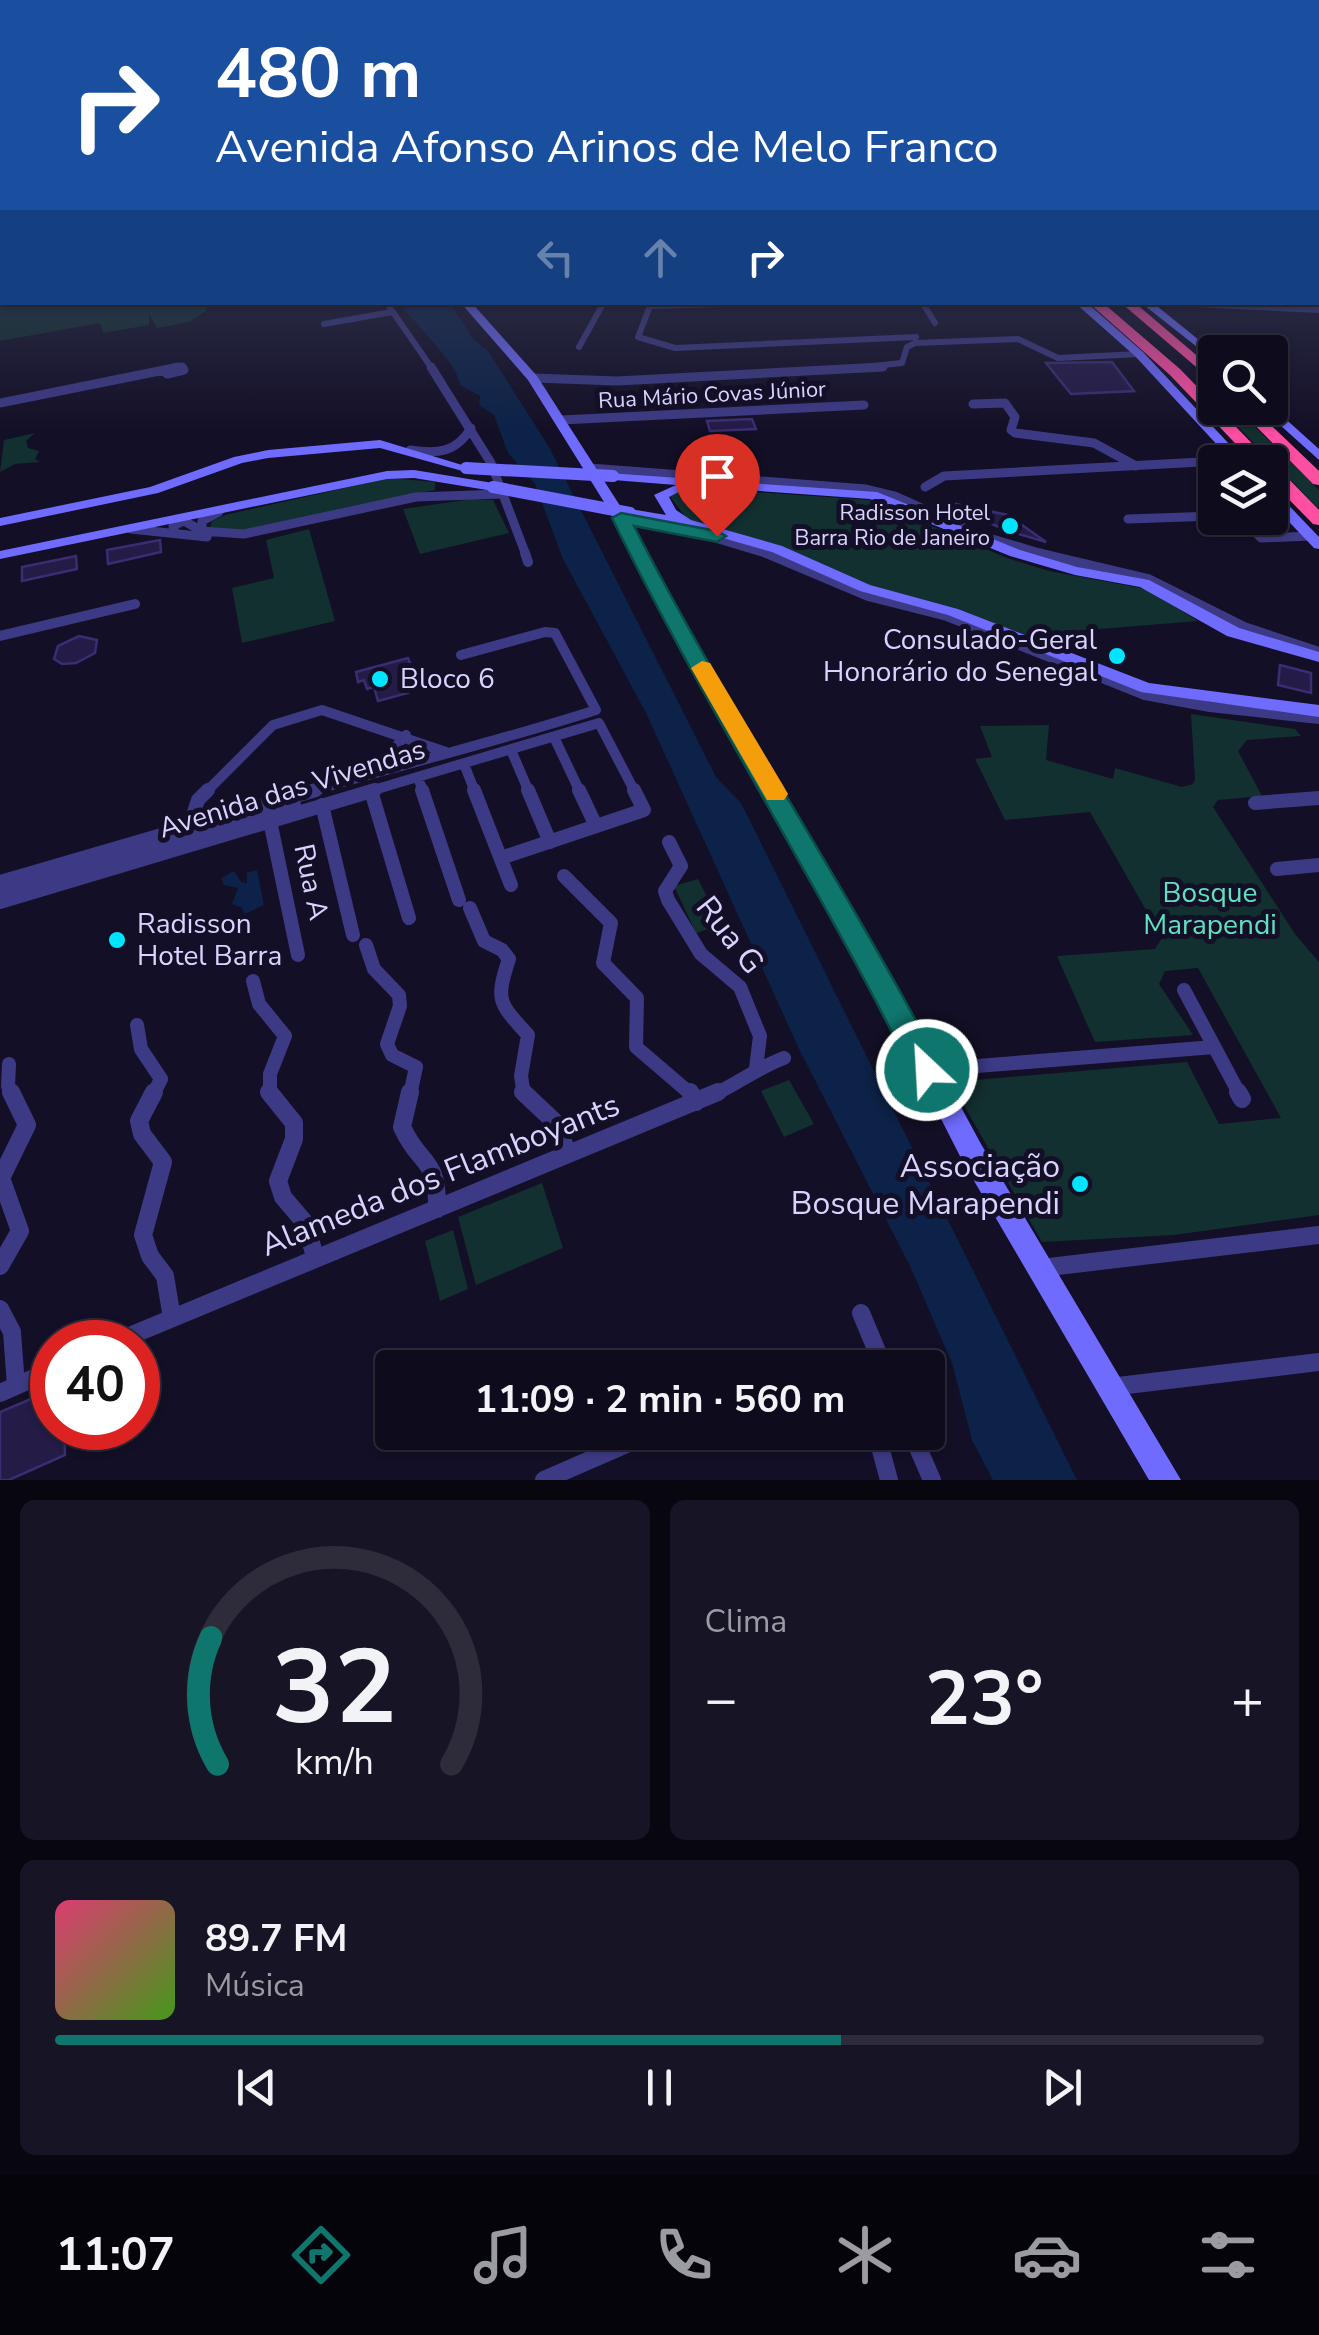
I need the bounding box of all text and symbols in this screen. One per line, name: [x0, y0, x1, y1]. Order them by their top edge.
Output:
text: 480 m: [215, 26, 421, 122]
icon: right: [50, 40, 180, 170]
text: Avenida Afonso Arinos de Melo Franco: [215, 117, 999, 178]
icon: left: [528, 230, 583, 285]
icon: ahead: [633, 230, 688, 285]
icon: right: [738, 230, 793, 285]
map controls: [1198, 335, 1288, 535]
button: search: [1198, 335, 1288, 425]
street label: Rua Mário Covas Júnior: [597, 374, 827, 416]
pin: [675, 434, 760, 537]
button: layers: [1198, 445, 1288, 535]
icon: arrive: [690, 449, 745, 504]
place label: Radisson Hotel Barra Rio de Janeiro: [795, 498, 990, 553]
marker: Radisson Hotel Barra Rio de Janeiro: [999, 515, 1021, 537]
place label: Consulado-Geral Honorário do Senegal: [823, 621, 1098, 691]
marker: Consulado-Geral Honorário do Senegal: [1106, 645, 1128, 667]
place label: Bloco 6: [400, 660, 495, 698]
marker: Bloco 6: [369, 668, 391, 690]
street label: Avenida das Vivendas: [154, 730, 430, 848]
street label: Rua A: [284, 840, 338, 924]
park label: Bosque Marapendi: [1143, 874, 1277, 944]
street label: Rua G: [686, 887, 774, 983]
place label: Radisson Hotel Barra: [137, 905, 282, 975]
marker: Radisson Hotel Barra: [106, 929, 128, 951]
position arrow: [875, 1018, 979, 1122]
street label: Alameda dos Flamboyants: [254, 1083, 626, 1267]
place label: Associação Bosque Marapendi: [791, 1145, 1060, 1225]
marker: Associação Bosque Marapendi: [1069, 1173, 1091, 1195]
speed limit sign: 40: [30, 1320, 160, 1450]
text: 11:09 · 2 min · 560 m: [475, 1374, 845, 1425]
text: Clima: [705, 1600, 787, 1643]
text: 32: [272, 1617, 397, 1759]
text: 23°: [925, 1648, 1043, 1750]
text: −: [705, 1662, 738, 1737]
text: +: [1231, 1662, 1264, 1737]
text: km/h: [295, 1738, 374, 1787]
text: 89.7 FM: [205, 1913, 347, 1964]
text: Música: [205, 1964, 305, 2007]
icon: previous: [229, 2060, 284, 2115]
icon: pause: [632, 2060, 687, 2115]
icon: next: [1035, 2060, 1090, 2115]
icon: directions: [286, 2220, 356, 2290]
icon: music: [468, 2220, 538, 2290]
icon: phone: [649, 2220, 719, 2290]
icon: climate: [830, 2220, 900, 2290]
icon: car: [1012, 2220, 1082, 2290]
icon: filters: [1193, 2220, 1263, 2290]
text: 11:07: [56, 2225, 175, 2286]

